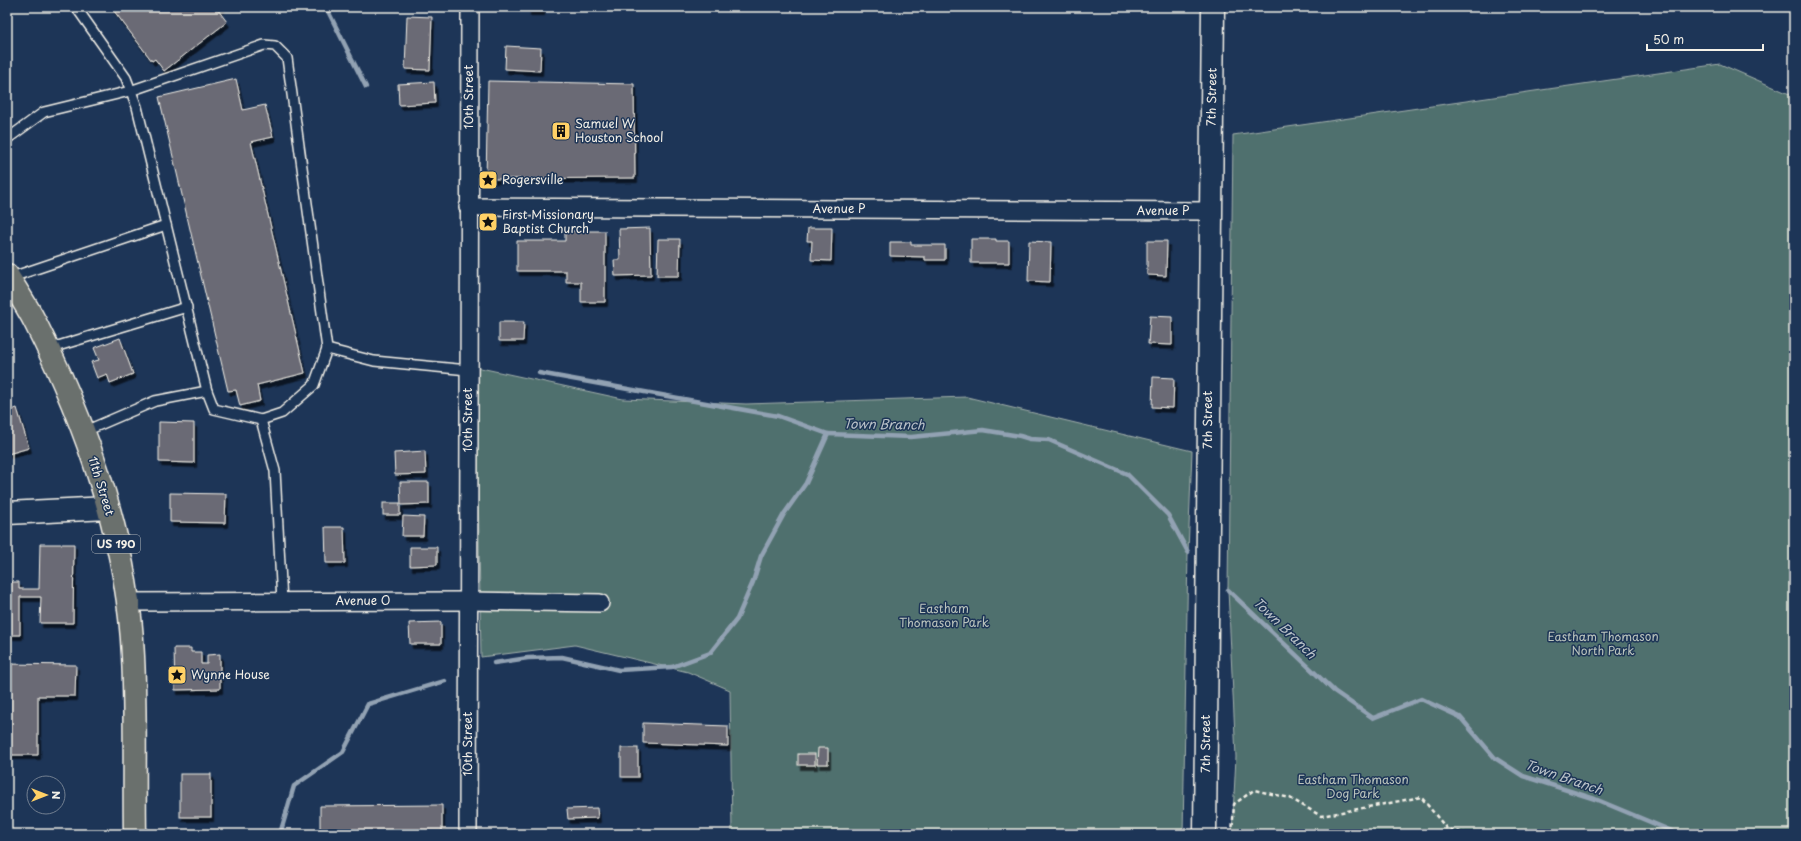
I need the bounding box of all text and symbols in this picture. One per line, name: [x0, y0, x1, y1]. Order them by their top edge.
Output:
scale bar: [1647, 26, 1763, 52]
text: 50 m: [1653, 30, 1684, 48]
street label: 10th Street: [459, 65, 477, 129]
street label: 7th Street: [1201, 68, 1221, 126]
place label: Samuel W Houston School: [575, 114, 663, 146]
building icon: Samuel W Houston School: [550, 120, 572, 142]
place icon: Rogersville: [477, 169, 499, 191]
place label: Rogersville: [502, 170, 564, 188]
street label: Avenue P: [813, 199, 865, 217]
street label: Avenue P: [1137, 201, 1189, 219]
place label: First Missionary Baptist Church: [502, 205, 594, 237]
place icon: First Missionary Baptist Church: [477, 211, 499, 233]
street label: 10th Street: [458, 388, 476, 452]
street label: 7th Street: [1198, 391, 1216, 449]
water label: Town Branch: [843, 413, 925, 434]
street label: 11th Street: [84, 454, 120, 518]
road number: US 190: [92, 535, 140, 553]
street label: Avenue O: [335, 591, 391, 609]
water label: Town Branch: [1250, 593, 1321, 663]
park label: Eastham Thomason Park: [899, 599, 989, 631]
park label: Eastham Thomason North Park: [1547, 627, 1659, 659]
place icon: Wynne House: [166, 664, 188, 686]
place label: Wynne House: [191, 665, 270, 683]
street label: 10th Street: [458, 712, 476, 776]
street label: 7th Street: [1196, 715, 1214, 773]
water label: Town Branch: [1523, 754, 1606, 799]
park label: Eastham Thomason Dog Park: [1297, 770, 1409, 802]
north arrow: [26, 775, 66, 815]
text: N: [48, 791, 65, 800]

